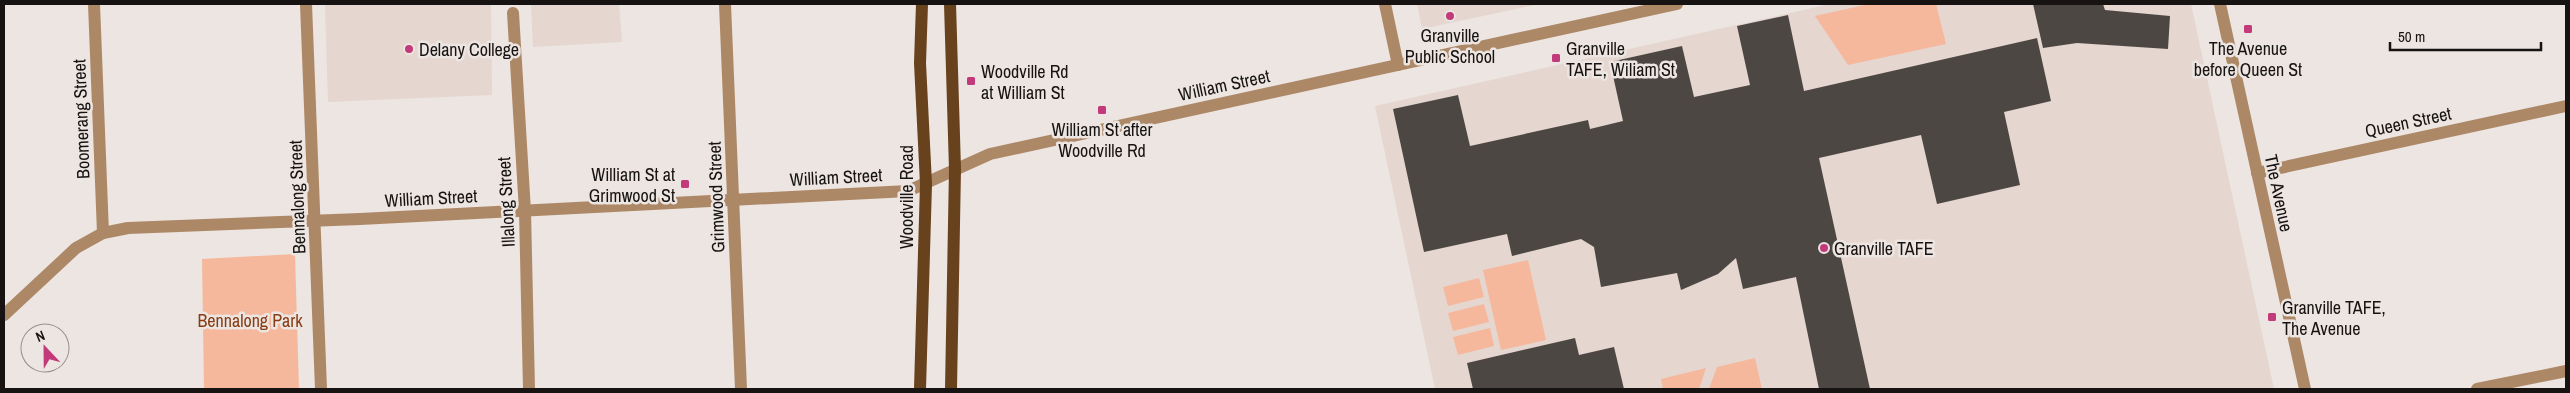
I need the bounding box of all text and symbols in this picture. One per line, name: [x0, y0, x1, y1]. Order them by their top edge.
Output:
marker: Granville Public School: [1444, 10, 1456, 22]
scale bar: [2390, 20, 2541, 52]
place label: Granville Public School: [1405, 23, 1495, 69]
marker: The Avenue before Queen St: [2242, 23, 2254, 35]
text: 50 m: [2398, 26, 2425, 47]
place label: Granville TAFE, Wiliam St: [1566, 36, 1675, 82]
place label: The Avenue before Queen St: [2194, 36, 2302, 82]
place label: Delany College: [419, 37, 519, 62]
marker: Delany College: [403, 43, 415, 55]
marker: Granville TAFE, Wiliam St: [1550, 52, 1562, 64]
street label: Boomerang Street: [66, 59, 96, 179]
place label: Woodville Rd at William St: [981, 59, 1069, 105]
street label: William Street: [1176, 63, 1272, 107]
marker: Woodville Rd at William St: [965, 75, 977, 87]
street label: Queen Street: [2362, 101, 2454, 143]
marker: William St after Woodville Rd: [1096, 104, 1108, 116]
place label: William St after Woodville Rd: [1052, 117, 1153, 163]
street label: Bennalong Street: [283, 140, 311, 254]
street label: Grimwood Street: [702, 141, 730, 253]
street label: Woodville Road: [894, 145, 919, 249]
street label: The Avenue: [2259, 152, 2299, 234]
street label: Illalong Street: [491, 156, 521, 248]
place label: William St at Grimwood St: [589, 162, 675, 208]
street label: William Street: [789, 162, 883, 192]
marker: William St at Grimwood St: [679, 178, 691, 190]
street label: William Street: [384, 183, 478, 213]
place label: Granville TAFE: [1834, 236, 1934, 261]
marker: Granville TAFE: [1818, 242, 1830, 254]
place label: Granville TAFE, The Avenue: [2282, 295, 2386, 341]
park label: Bennalong Park: [197, 308, 303, 333]
marker: Granville TAFE, The Avenue: [2266, 311, 2278, 323]
north arrow: [20, 323, 70, 373]
text: N: [33, 326, 47, 346]

